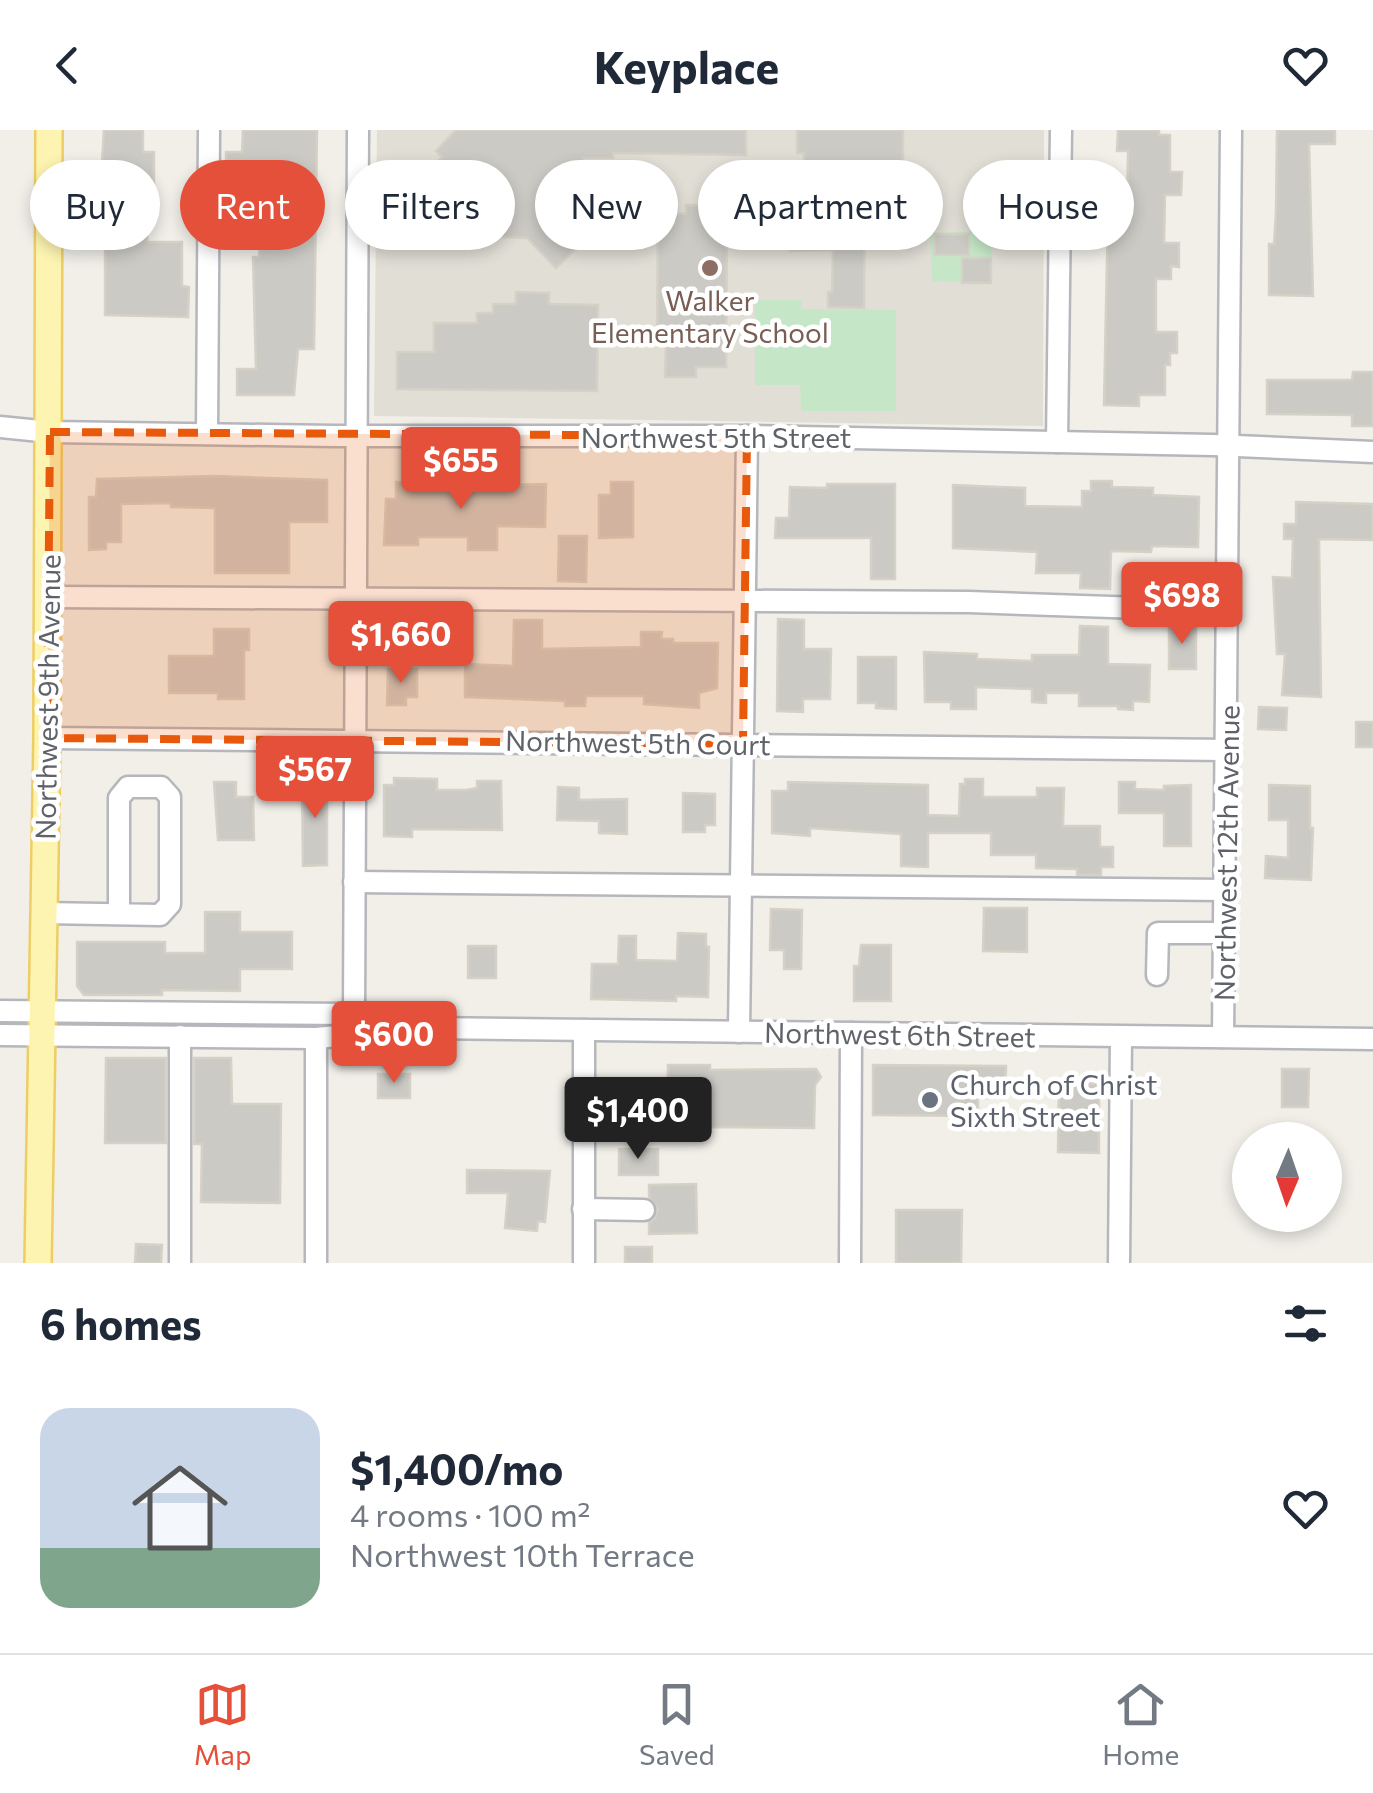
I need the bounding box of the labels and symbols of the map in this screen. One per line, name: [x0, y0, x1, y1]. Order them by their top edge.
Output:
marker: Walker Elementary School: [699, 257, 721, 279]
place label: Walker Elementary School: [591, 283, 829, 349]
street label: Northwest 5th Street: [581, 420, 851, 454]
pin: $655: [402, 427, 520, 512]
street label: Northwest 9th Avenue: [28, 554, 66, 840]
pin: $698: [1123, 562, 1241, 647]
pin: $1,660: [320, 601, 482, 686]
street label: Northwest 12th Avenue: [1206, 705, 1246, 1001]
street label: Northwest 5th Court: [505, 723, 771, 761]
pin: $567: [256, 736, 374, 821]
pin: $600: [335, 1001, 453, 1086]
street label: Northwest 6th Street: [764, 1015, 1036, 1053]
place label: Church of Christ Sixth Street: [950, 1067, 1158, 1133]
pin: $1,400: [557, 1077, 719, 1162]
marker: Church of Christ Sixth Street: [919, 1089, 941, 1111]
north arrow: [1232, 1122, 1342, 1232]

